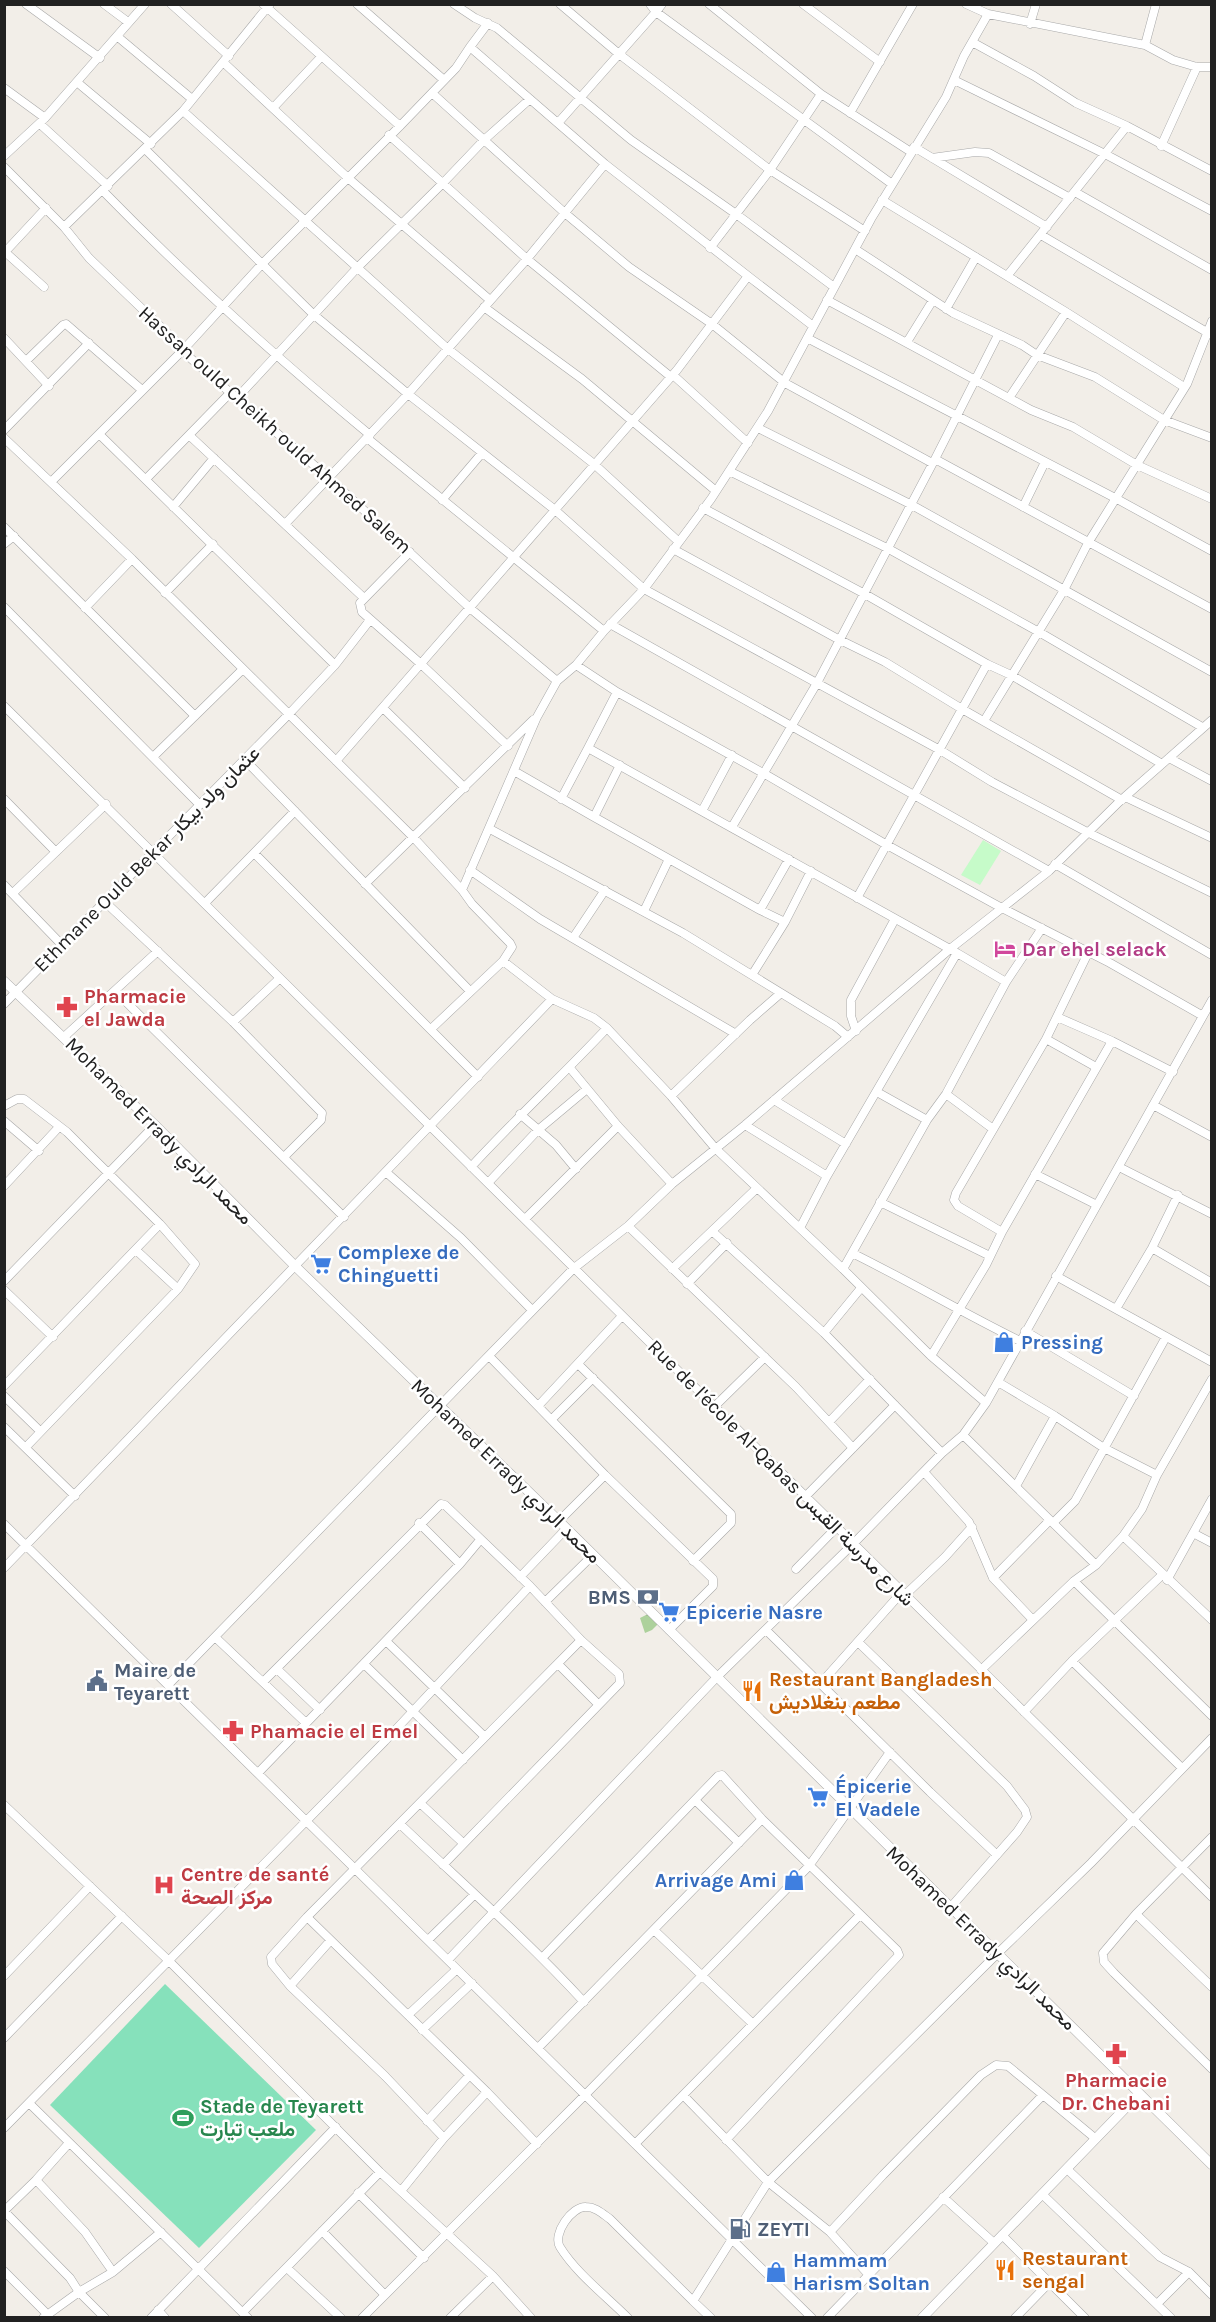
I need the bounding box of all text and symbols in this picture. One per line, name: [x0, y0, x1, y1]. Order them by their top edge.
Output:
street label: Hassan ould Cheikh ould Ahmed Salem: [134, 301, 416, 559]
street label: Ethmane Ould Bekar عثمان ولد بيكار: [29, 741, 265, 977]
hotel icon: Dar ehel selack: [993, 937, 1017, 961]
place label: Dar ehel selack: [1022, 938, 1167, 961]
place label: Pharmacie el Jawda: [84, 985, 186, 1031]
pharmacy icon: Pharmacie el Jawda: [55, 995, 79, 1019]
street label: Mohamed Errady محمد الرادي: [57, 1033, 257, 1233]
place label: Complexe de Chinguetti: [338, 1241, 459, 1287]
supermarket icon: Complexe de Chinguetti: [309, 1252, 333, 1276]
shop icon: Pressing: [992, 1330, 1016, 1354]
place label: Pressing: [1021, 1331, 1103, 1354]
street label: Rue de l'école Al-Qabas شارع مدرسة القبس: [642, 1335, 919, 1612]
street label: Mohamed Errady محمد الرادي: [403, 1374, 606, 1572]
bank icon: BMS: [636, 1585, 660, 1609]
place label: BMS: [588, 1586, 631, 1609]
supermarket icon: Epicerie Nasre: [657, 1600, 681, 1624]
place label: Epicerie Nasre: [686, 1601, 823, 1624]
place label: Maire de Teyarett: [114, 1659, 196, 1705]
place label: Restaurant Bangladesh مطعم بنغلاديش: [769, 1668, 993, 1715]
public building icon: Maire de Teyarett: [85, 1669, 109, 1693]
restaurant icon: Restaurant Bangladesh مطعم بنغلاديش: [740, 1679, 764, 1703]
pharmacy icon: Phamacie el Emel: [221, 1719, 245, 1743]
place label: Phamacie el Emel: [250, 1720, 418, 1743]
place label: Épicerie El Vadele: [835, 1773, 920, 1821]
supermarket icon: Épicerie El Vadele: [806, 1785, 830, 1809]
street label: Mohamed Errady محمد الرادي: [878, 1841, 1081, 2039]
place label: Centre de santé مركز الصحة: [181, 1863, 329, 1910]
shop icon: Arrivage Ami: [782, 1868, 806, 1892]
place label: Arrivage Ami: [655, 1869, 777, 1892]
hospital icon: Centre de santé مركز الصحة: [152, 1873, 176, 1897]
pharmacy icon: Pharmacie Dr. Chebani: [1104, 2042, 1128, 2066]
place label: Pharmacie Dr. Chebani: [1061, 2069, 1171, 2115]
place label: Stade de Teyarett ملعب تيارت: [200, 2095, 364, 2142]
sports icon: Stade de Teyarett ملعب تيارت: [171, 2106, 195, 2130]
fuel station icon: ZEYTI: [728, 2217, 752, 2241]
place label: ZEYTI: [757, 2218, 810, 2241]
place label: Restaurant sengal: [1022, 2247, 1128, 2293]
place label: Hammam Harism Soltan: [793, 2249, 930, 2295]
restaurant icon: Restaurant sengal: [993, 2258, 1017, 2282]
shop icon: Hammam Harism Soltan: [764, 2260, 788, 2284]

